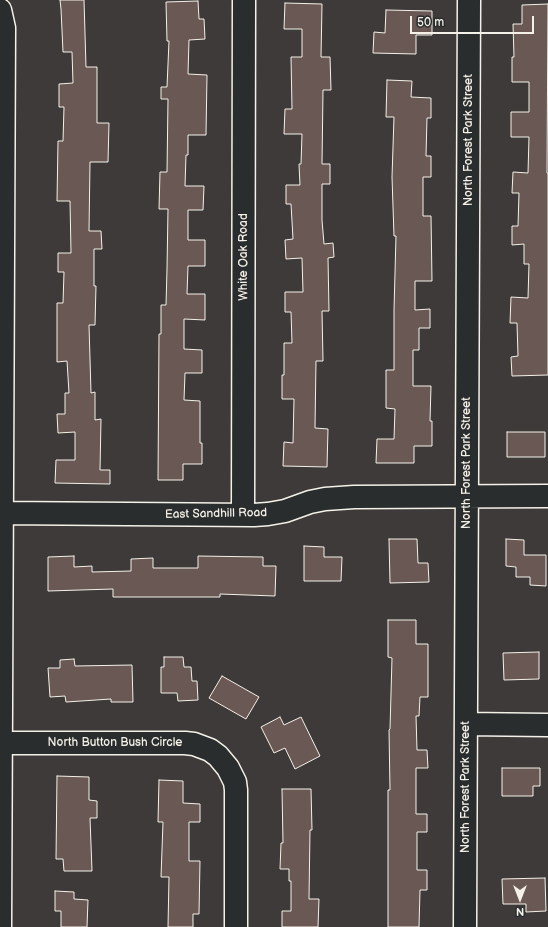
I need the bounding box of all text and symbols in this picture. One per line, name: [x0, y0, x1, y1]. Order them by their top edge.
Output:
scale bar: [412, 8, 536, 34]
text: 50 m: [417, 15, 444, 30]
street label: North Forest Park Street: [462, 74, 476, 206]
street label: White Oak Road: [237, 213, 251, 301]
street label: North Forest Park Street: [460, 397, 474, 529]
street label: East Sandhill Road: [165, 506, 267, 522]
street label: North Forest Park Street: [459, 721, 473, 853]
street label: North Button Bush Circle: [48, 736, 182, 750]
north arrow: [500, 879, 540, 919]
text: N: [516, 905, 524, 918]

